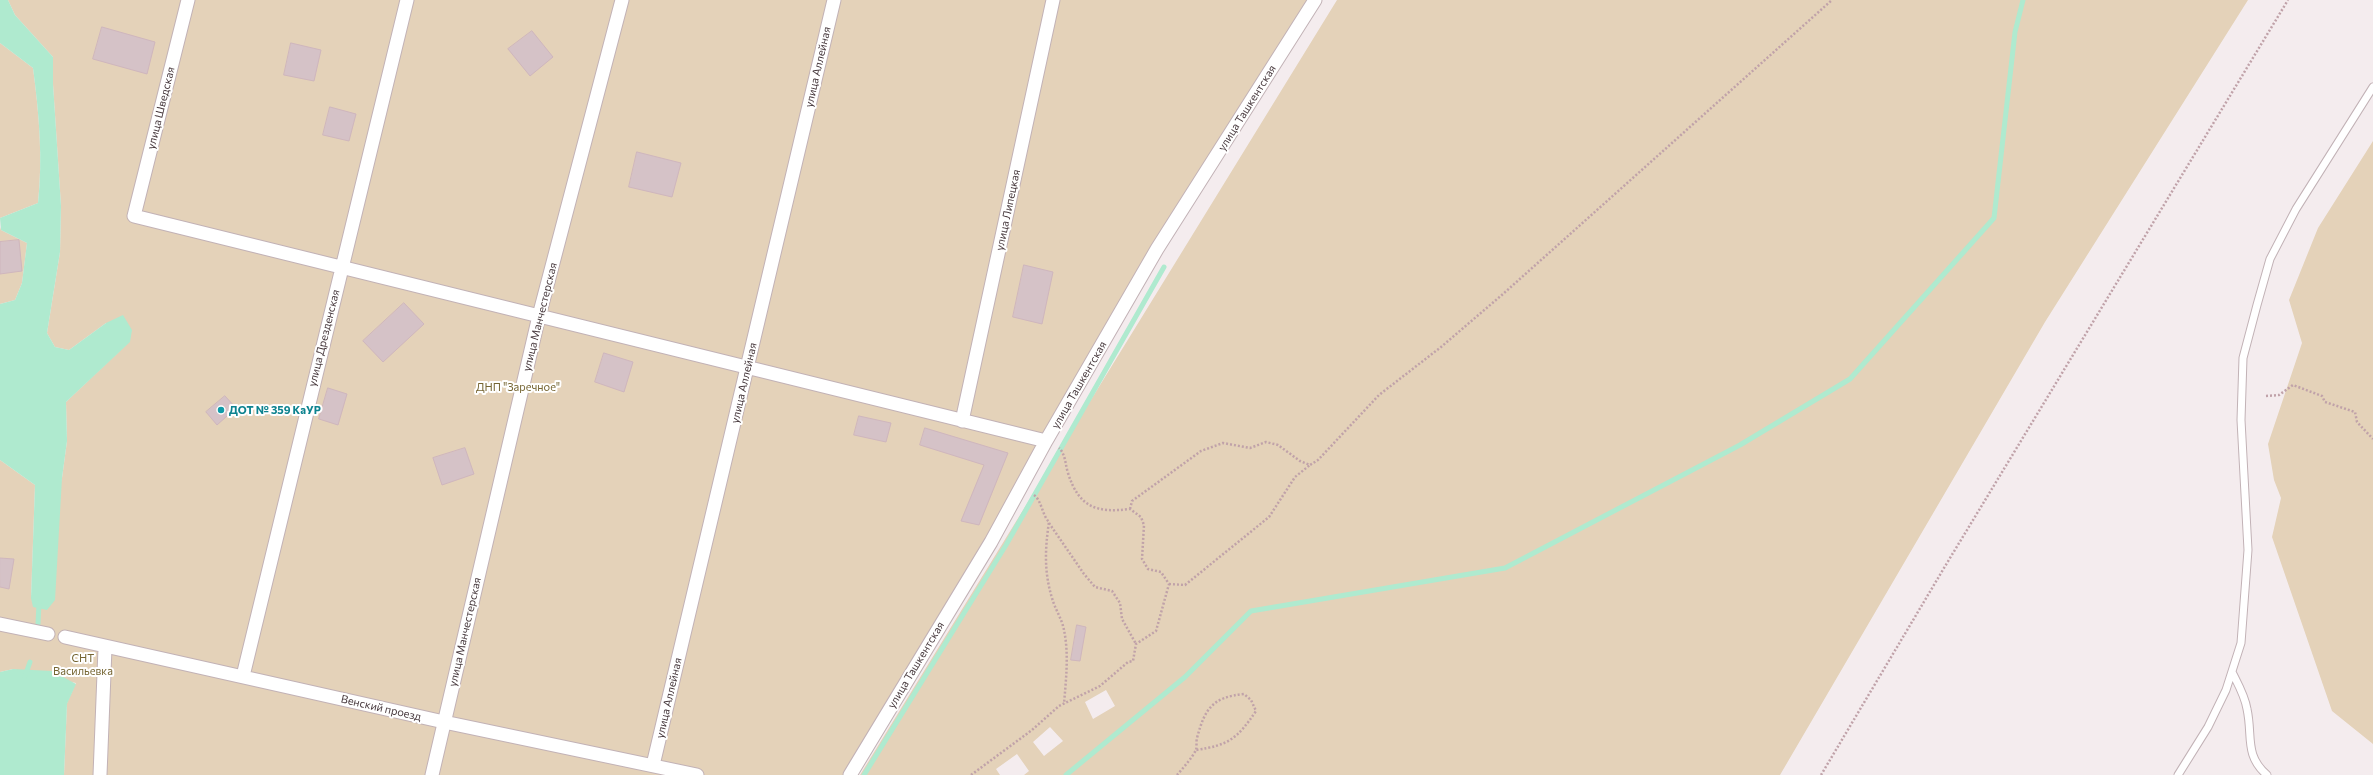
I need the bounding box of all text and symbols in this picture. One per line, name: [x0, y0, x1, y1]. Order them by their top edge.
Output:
street label: улица Аллейная: [802, 25, 834, 109]
street label: улица Ташкентская: [1215, 63, 1279, 153]
street label: улица Шведская: [144, 65, 178, 151]
street label: улица Липецкая: [993, 168, 1023, 252]
street label: улица Манчестерская: [520, 261, 560, 373]
street label: улица Дрезденская: [306, 288, 342, 388]
street label: улица Ташкентская: [1049, 339, 1109, 431]
street label: улица Аллейная: [728, 341, 760, 425]
park label: ДНП "Заречное": [476, 380, 560, 394]
place label: ДОТ № 359 КаУР: [229, 403, 321, 417]
marker: ДОТ № 359 КаУР: [216, 405, 226, 415]
street label: улица Манчестерская: [446, 576, 484, 688]
street label: улица Ташкентская: [885, 619, 947, 711]
park label: СНТ Васильевка: [53, 651, 113, 677]
street label: улица Аллейная: [653, 656, 685, 740]
street label: Венский проезд: [340, 692, 422, 724]

